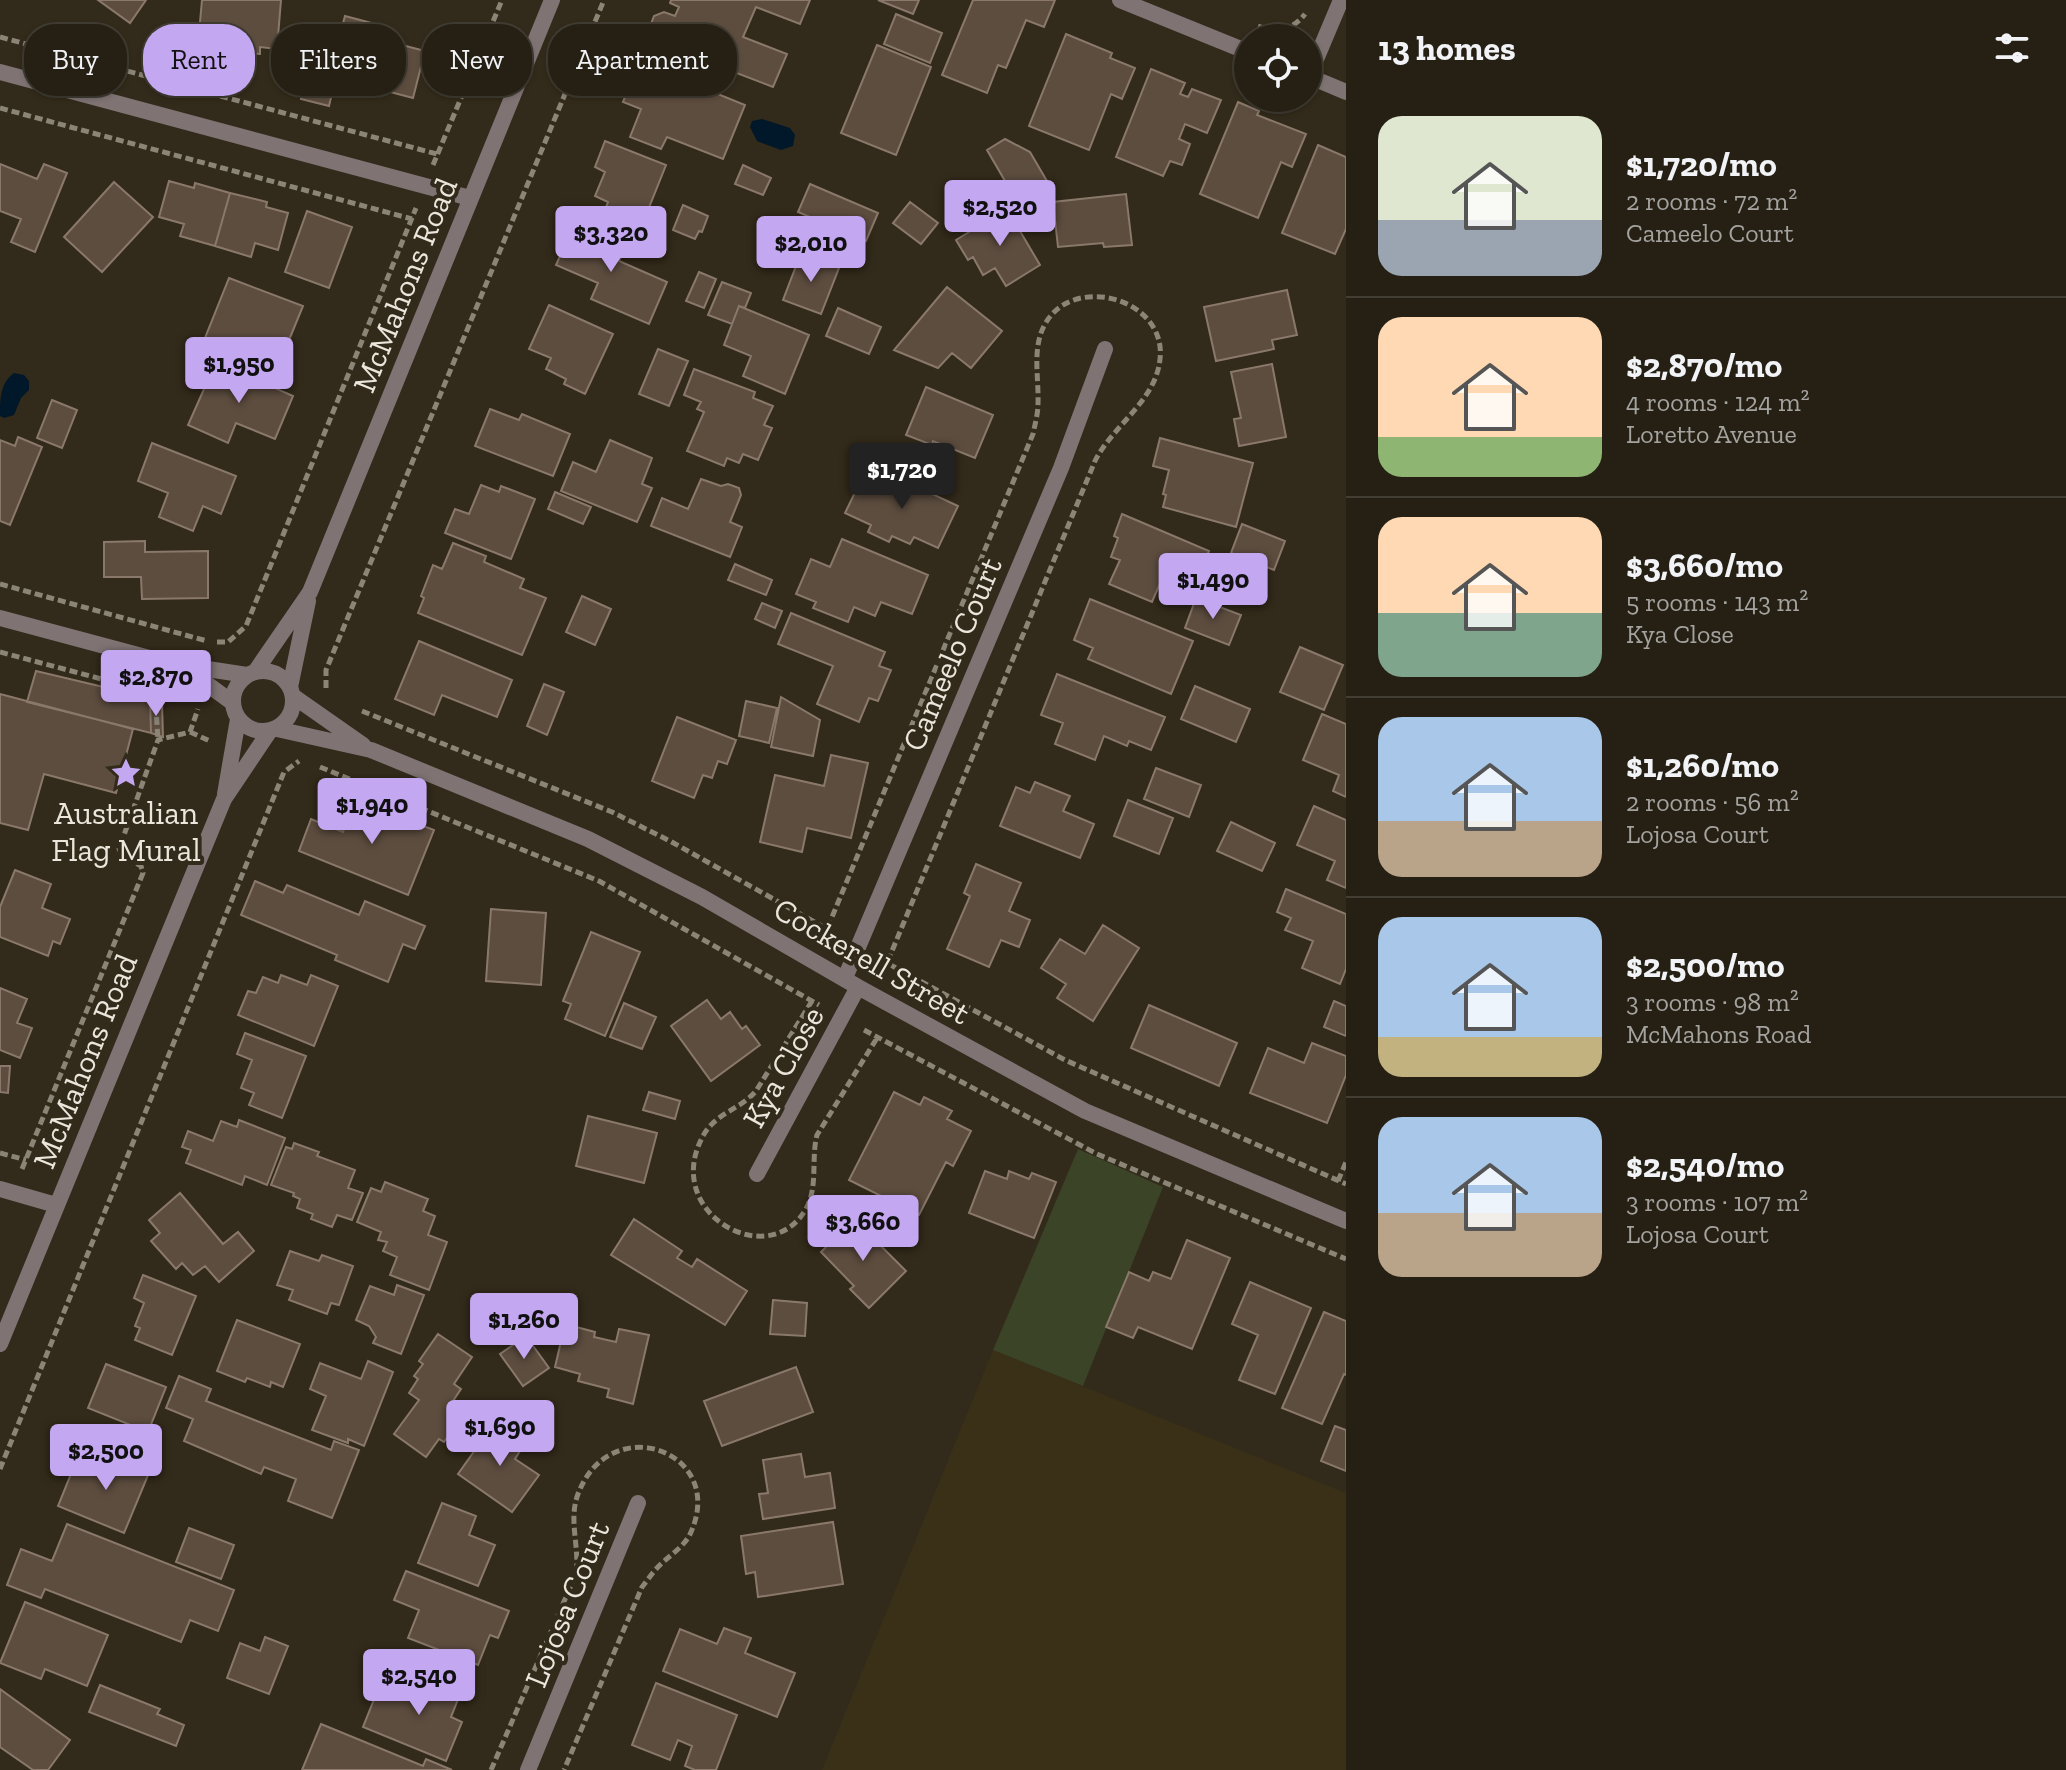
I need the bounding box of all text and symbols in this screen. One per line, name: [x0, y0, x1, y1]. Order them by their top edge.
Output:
chip: Buy: [24, 24, 127, 96]
chip: Rent: [143, 24, 255, 96]
chip: Filters: [271, 24, 406, 96]
chip: New: [422, 24, 532, 96]
chip: Apartment: [548, 24, 737, 96]
map controls: [1234, 24, 1322, 112]
button: locate: [1234, 24, 1322, 112]
icon: filters: [1990, 26, 2034, 70]
text: 13 homes: [1378, 28, 1516, 69]
text: $1,720/mo: [1626, 144, 1777, 185]
icon: home: [1442, 148, 1538, 244]
street label: McMahons Road: [345, 172, 465, 398]
pin: $2,520: [935, 180, 1065, 248]
text: 2 rooms · 72 m²: [1626, 185, 1797, 217]
text: $2,520: [962, 190, 1038, 222]
pin: $3,320: [546, 206, 676, 274]
text: $3,320: [573, 216, 649, 248]
pin: $2,010: [746, 216, 876, 284]
text: Cameelo Court: [1626, 217, 1794, 249]
text: $2,010: [775, 226, 847, 258]
pin: $1,950: [174, 337, 304, 405]
text: $2,870/mo: [1626, 345, 1782, 386]
text: $1,950: [203, 347, 275, 379]
icon: home: [1442, 349, 1538, 445]
text: 4 rooms · 124 m²: [1626, 386, 1810, 418]
text: Loretto Avenue: [1626, 418, 1797, 450]
pin: $1,720: [837, 443, 967, 511]
text: $1,720: [867, 453, 937, 485]
text: $3,660/mo: [1626, 545, 1783, 586]
icon: home: [1442, 549, 1538, 645]
street label: Cameelo Court: [894, 551, 1010, 756]
pin: $1,490: [1148, 553, 1278, 621]
text: $1,490: [1177, 563, 1249, 595]
text: 5 rooms · 143 m²: [1626, 586, 1808, 618]
text: Kya Close: [1626, 618, 1734, 650]
pin: $2,870: [91, 650, 221, 718]
text: $2,870: [119, 660, 193, 692]
text: $1,260/mo: [1626, 745, 1779, 786]
icon: home: [1442, 749, 1538, 845]
place icon: Australian Flag Mural: [109, 756, 143, 790]
pin: $1,940: [307, 778, 437, 846]
text: 2 rooms · 56 m²: [1626, 786, 1799, 818]
text: $1,940: [336, 788, 408, 820]
place label: Australian Flag Mural: [51, 794, 201, 869]
text: Lojosa Court: [1626, 818, 1769, 850]
street label: Cockerell Street: [767, 890, 977, 1033]
text: $2,500/mo: [1626, 945, 1784, 986]
street label: McMahons Road: [25, 948, 145, 1174]
icon: home: [1442, 949, 1538, 1045]
text: 3 rooms · 98 m²: [1626, 986, 1799, 1018]
street label: Kya Close: [734, 1000, 832, 1134]
text: McMahons Road: [1626, 1018, 1811, 1050]
text: $2,540/mo: [1626, 1145, 1784, 1186]
icon: home: [1442, 1149, 1538, 1245]
text: 3 rooms · 107 m²: [1626, 1186, 1808, 1218]
pin: $3,660: [798, 1195, 928, 1263]
text: $3,660: [826, 1205, 900, 1237]
text: Lojosa Court: [1626, 1218, 1769, 1250]
pin: $1,260: [459, 1293, 589, 1361]
text: $1,260: [488, 1303, 560, 1335]
pin: $1,690: [435, 1400, 565, 1468]
text: $1,690: [464, 1410, 536, 1442]
pin: $2,500: [41, 1424, 171, 1492]
text: $2,500: [68, 1434, 144, 1466]
street label: Lojosa Court: [517, 1515, 618, 1692]
pin: $2,540: [354, 1649, 484, 1717]
text: $2,540: [381, 1659, 457, 1691]

